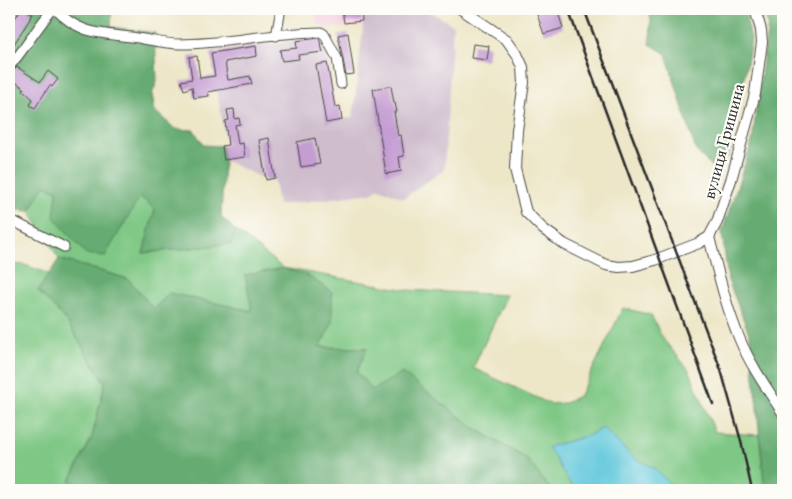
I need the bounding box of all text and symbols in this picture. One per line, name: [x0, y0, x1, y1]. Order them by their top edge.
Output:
street label: вулиця Гришина: [697, 80, 750, 201]

